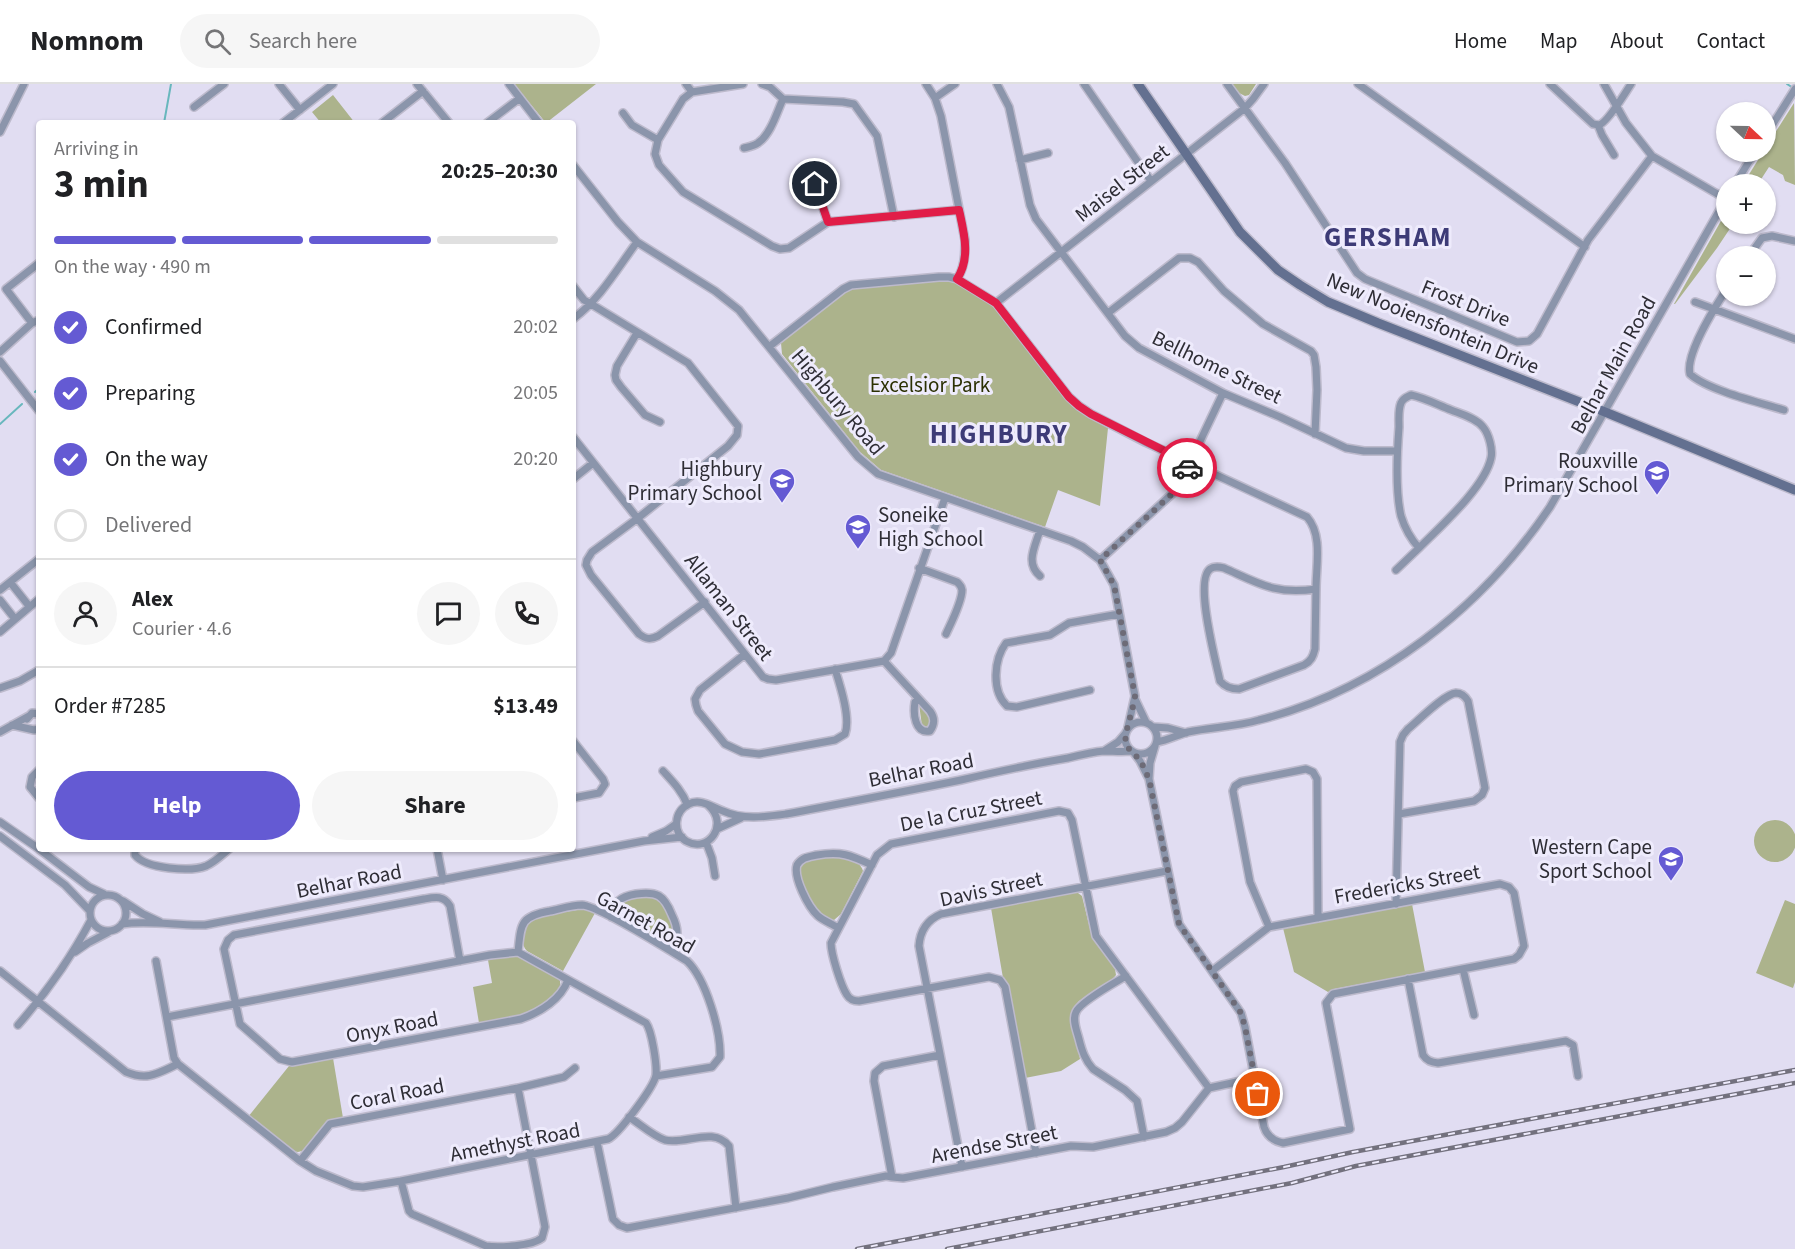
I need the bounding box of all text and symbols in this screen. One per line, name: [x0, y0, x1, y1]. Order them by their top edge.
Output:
search box: [180, 14, 600, 68]
text: Nomnom: [30, 21, 144, 61]
icon: search: [201, 25, 234, 58]
text: Search here: [249, 25, 357, 57]
text: Home: [1454, 26, 1507, 56]
text: Map: [1540, 26, 1578, 56]
text: About: [1611, 26, 1663, 56]
text: Contact: [1696, 26, 1765, 56]
north arrow: [1716, 102, 1776, 162]
map controls: [1716, 102, 1776, 306]
text: Arriving in: [54, 135, 139, 163]
street label: Maisel Street: [1068, 137, 1176, 229]
text: 20:25–20:30: [441, 155, 558, 187]
text: 3 min: [54, 157, 149, 213]
pin: [789, 158, 840, 209]
icon: home: [798, 167, 831, 200]
button: +: [1716, 174, 1776, 234]
district label: GERSHAM: [1324, 218, 1452, 257]
button: −: [1716, 246, 1776, 306]
text: On the way · 490 m: [54, 253, 211, 281]
street label: New Nooiensfontein Drive: [1322, 265, 1544, 381]
street label: Frost Drive: [1417, 272, 1515, 334]
street label: Belhar Main Road: [1563, 291, 1663, 439]
icon: check: [54, 311, 87, 344]
text: Confirmed: [105, 311, 202, 343]
text: 20:02: [513, 313, 558, 341]
street label: Bellhome Street: [1147, 323, 1287, 411]
street label: Highbury Road: [784, 342, 892, 462]
park label: Excelsior Park: [870, 370, 991, 400]
icon: check: [54, 377, 87, 410]
text: Preparing: [105, 377, 195, 409]
text: 20:05: [513, 379, 558, 407]
district label: HIGHBURY: [930, 415, 1068, 454]
courier: [1157, 438, 1217, 498]
icon: check: [54, 443, 87, 476]
text: On the way: [105, 443, 208, 475]
text: 20:20: [513, 445, 558, 473]
place label: Rouxville Primary School: [1504, 446, 1638, 500]
icon: car: [1171, 452, 1204, 485]
place label: Highbury Primary School: [628, 454, 762, 508]
school or university icon: Rouxville Primary School: [1642, 458, 1672, 496]
school or university icon: Highbury Primary School: [767, 466, 797, 504]
place label: Soneike High School: [878, 500, 983, 554]
text: Delivered: [105, 509, 192, 541]
school or university icon: Soneike High School: [843, 512, 873, 550]
street label: Allaman Street: [677, 547, 781, 667]
button: person: [54, 582, 117, 645]
button: chat: [417, 582, 480, 645]
button: phone: [495, 582, 558, 645]
text: Alex: [132, 583, 173, 615]
text: Courier · 4.6: [132, 615, 232, 643]
text: Order #7285: [54, 690, 166, 722]
text: $13.49: [493, 690, 558, 722]
street label: Belhar Road: [866, 745, 976, 795]
button: Help: [54, 771, 300, 840]
button: Share: [312, 771, 558, 840]
street label: De la Cruz Street: [897, 783, 1045, 839]
place label: Western Cape Sport School: [1532, 832, 1652, 886]
school or university icon: Western Cape Sport School: [1656, 844, 1686, 882]
street label: Belhar Road: [294, 856, 404, 906]
street label: Fredericks Street: [1332, 856, 1482, 912]
street label: Davis Street: [937, 864, 1045, 914]
street label: Garnet Road: [591, 882, 701, 962]
street label: Onyx Road: [343, 1003, 441, 1051]
pin: [1232, 1068, 1283, 1119]
street label: Coral Road: [347, 1070, 447, 1118]
icon: bag: [1241, 1077, 1274, 1110]
street label: Amethyst Road: [447, 1115, 583, 1169]
street label: Arendse Street: [928, 1117, 1060, 1171]

